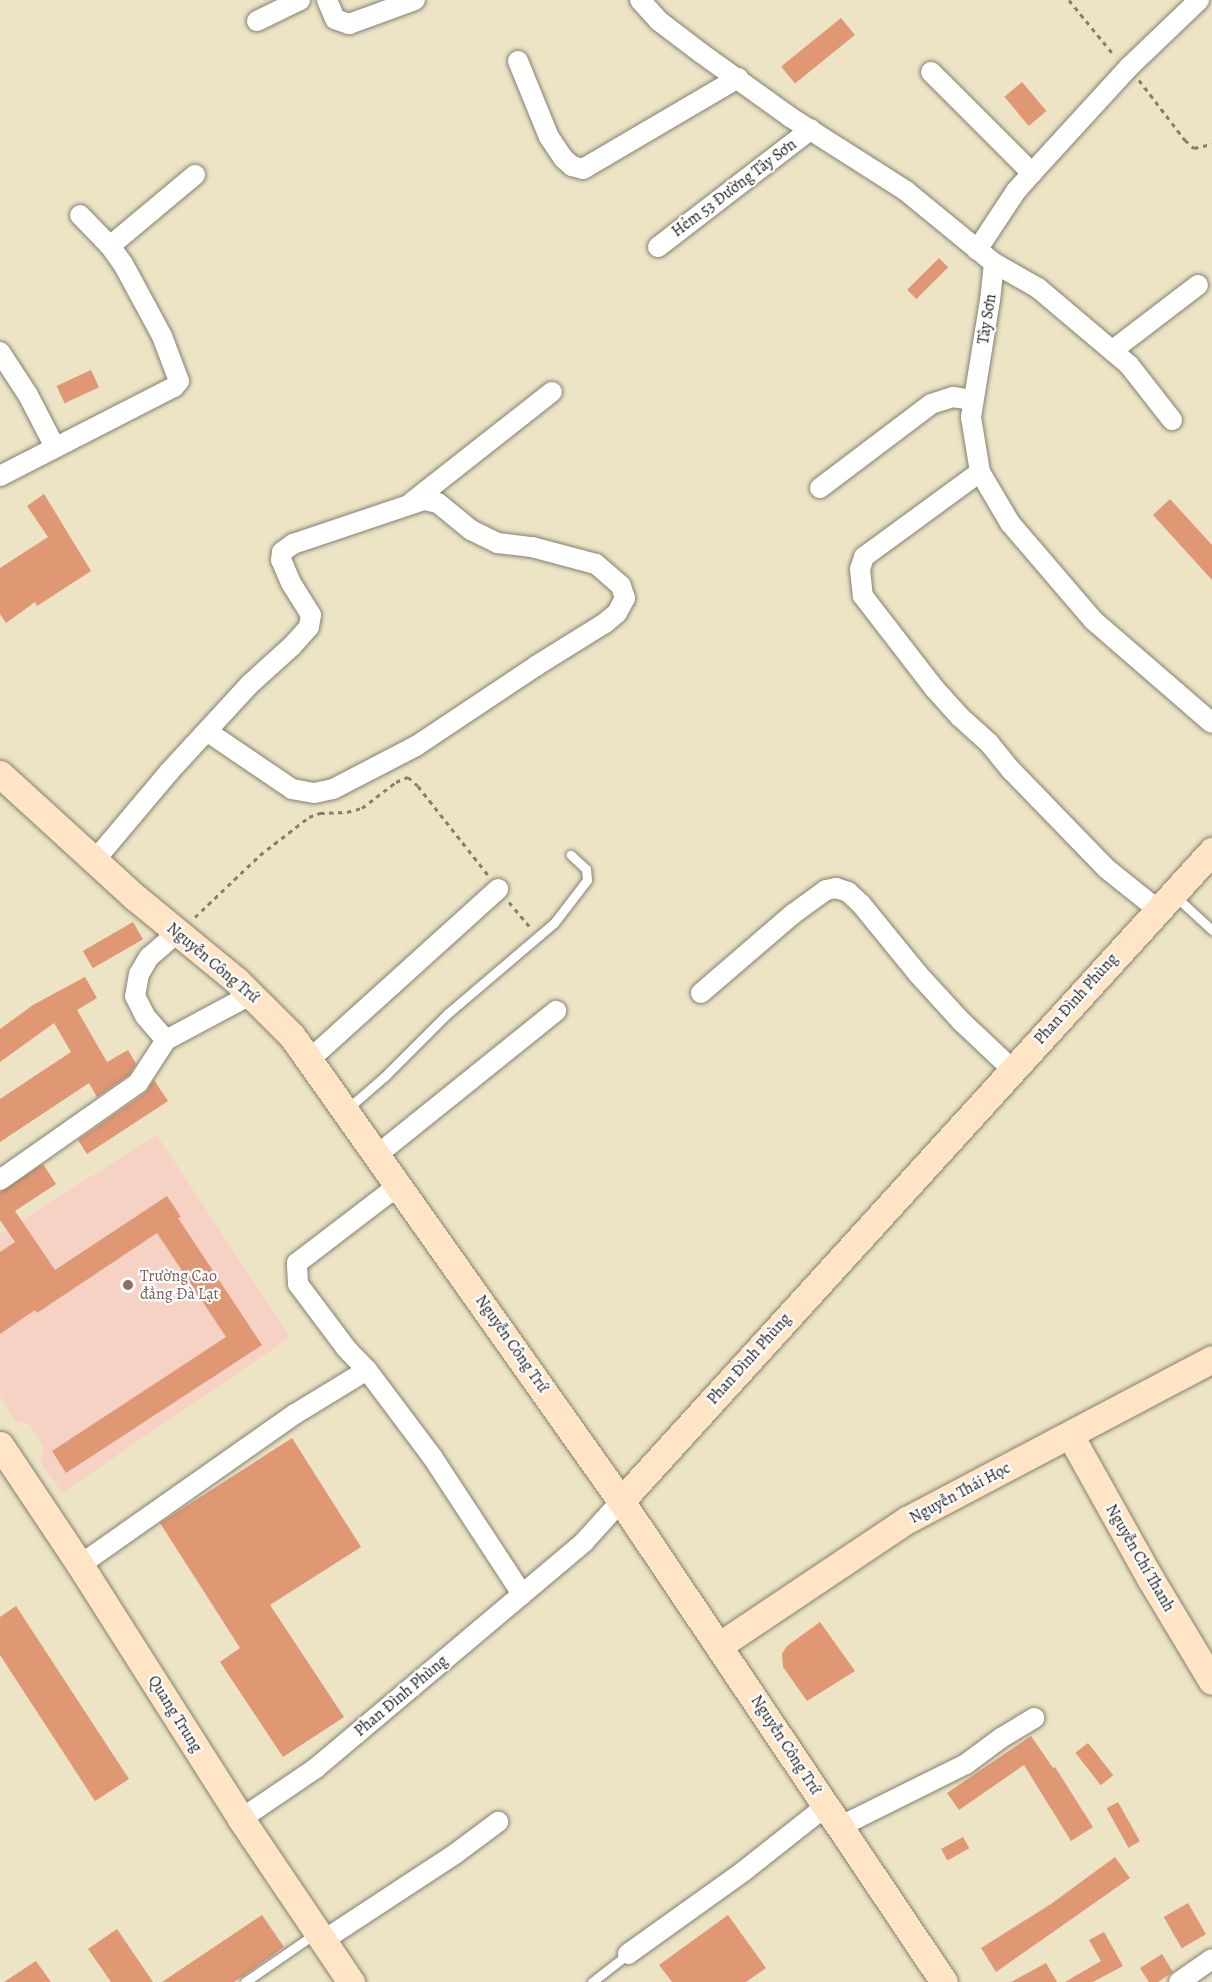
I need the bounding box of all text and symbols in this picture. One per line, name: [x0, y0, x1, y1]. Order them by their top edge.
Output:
street label: Hẻm 53 Đường Tây Sơn: [668, 135, 800, 241]
street label: Tây Sơn: [974, 293, 1000, 345]
street label: Nguyễn Công Trứ: [163, 919, 263, 1007]
street label: Phan Đình Phùng: [1030, 949, 1122, 1049]
place label: Trường Cao đẳng Đà Lạt: [140, 1266, 219, 1304]
marker: Trường Cao đẳng Đà Lạt: [121, 1278, 135, 1292]
street label: Nguyễn Công Trứ: [471, 1292, 553, 1396]
street label: Phan Đình Phùng: [703, 1309, 795, 1409]
street label: Nguyễn Thái Học: [906, 1458, 1014, 1528]
street label: Nguyễn Chí Thanh: [1102, 1501, 1178, 1615]
street label: Phan Đình Phùng: [350, 1651, 452, 1741]
street label: Quang Trung: [144, 1672, 206, 1756]
street label: Nguyễn Công Trứ: [747, 1692, 825, 1798]

